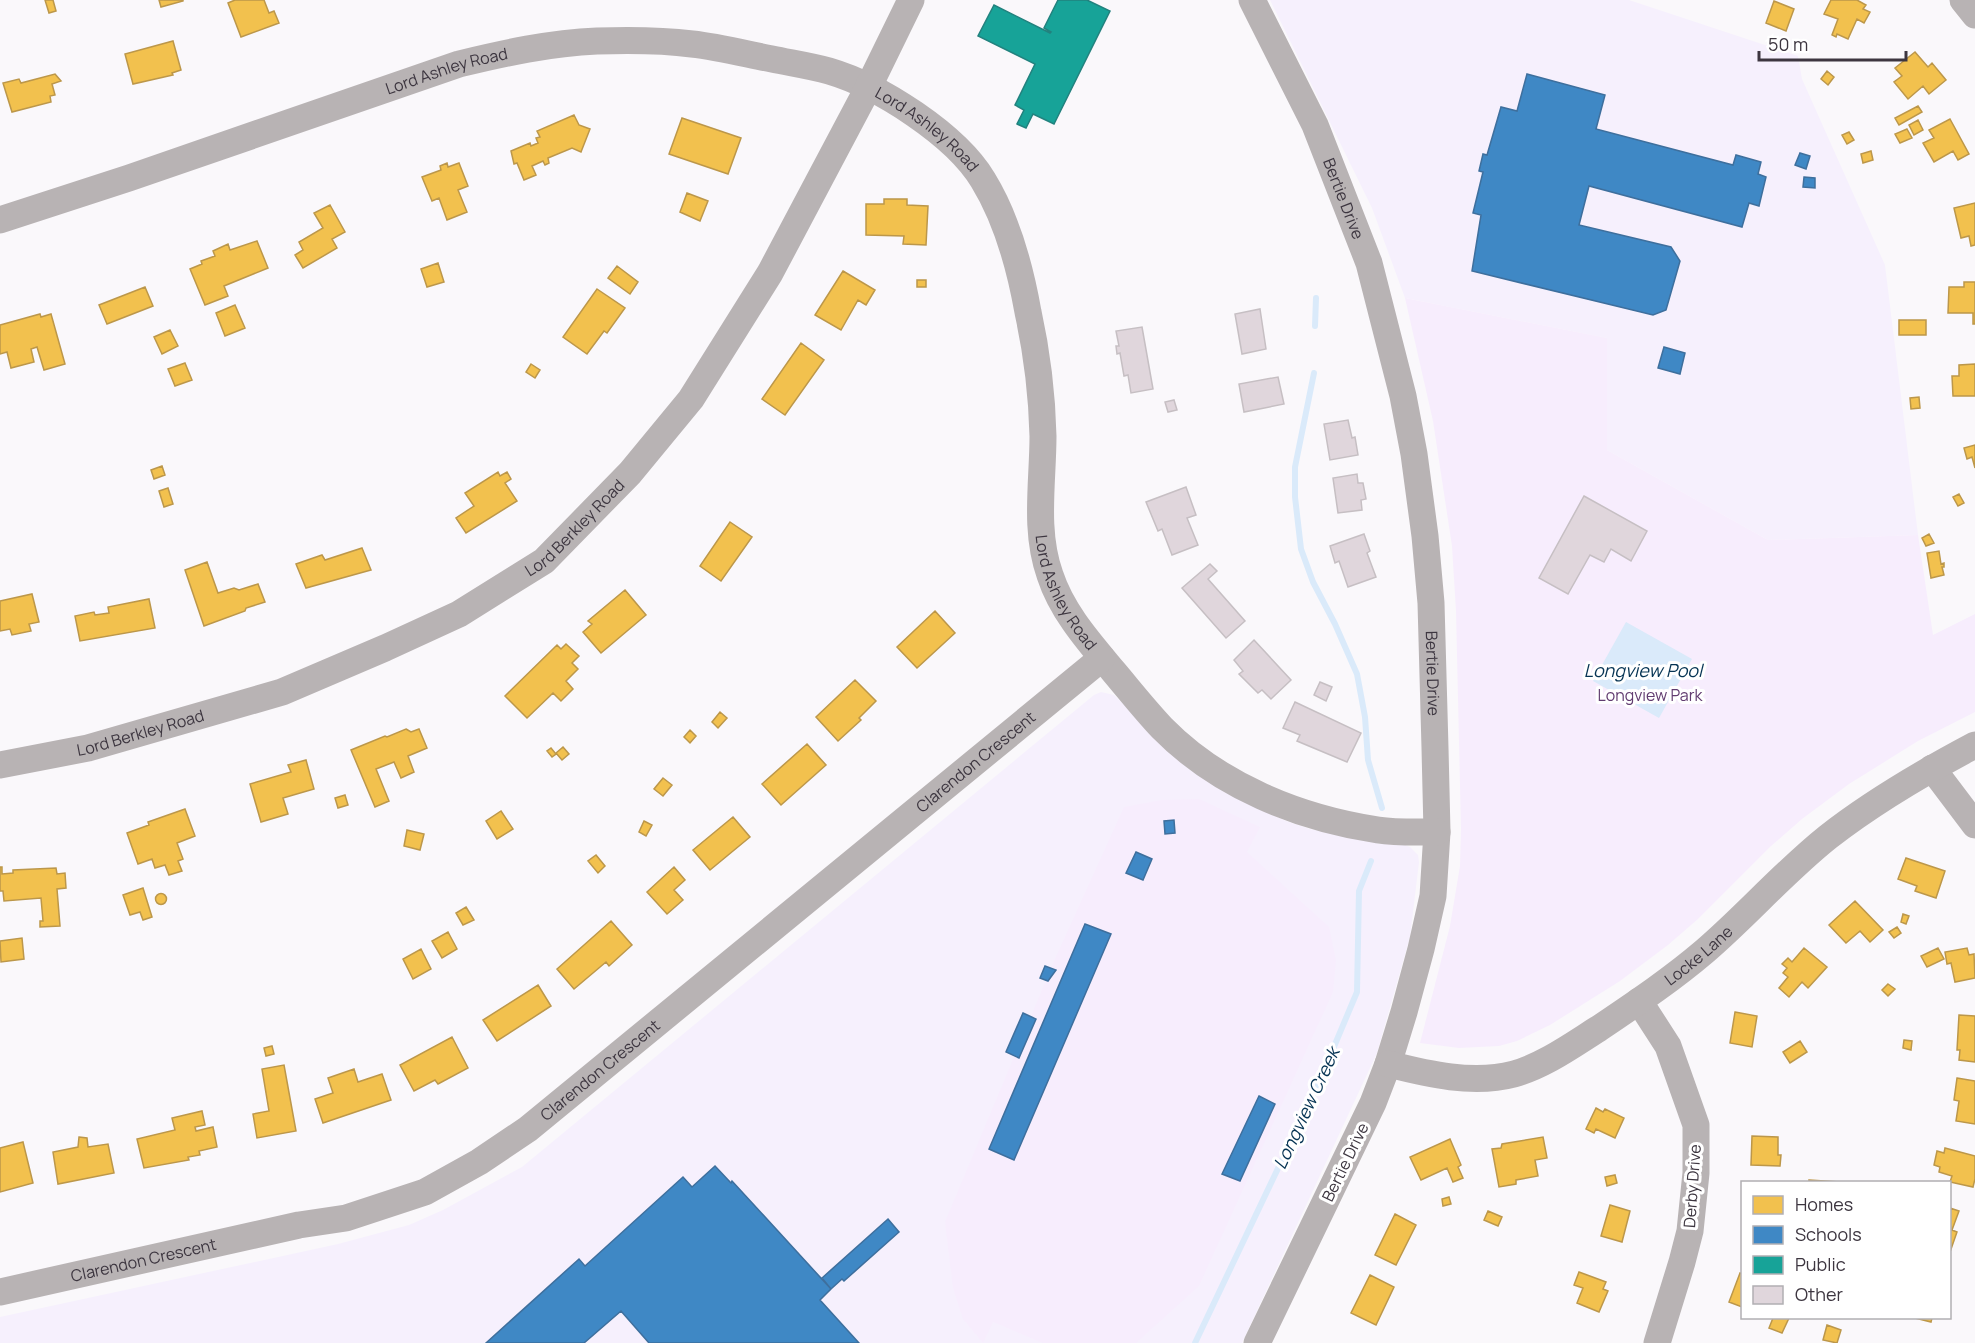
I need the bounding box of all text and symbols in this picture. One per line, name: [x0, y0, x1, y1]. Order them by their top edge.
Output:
scale bar: [1759, 24, 1906, 62]
text: 50 m: [1768, 32, 1808, 56]
street label: Lord Ashley Road: [383, 42, 509, 100]
street label: Lord Ashley Road: [871, 81, 984, 176]
street label: Bertie Drive: [1318, 155, 1370, 242]
street label: Lord Berkley Road: [520, 474, 629, 581]
street label: Lord Ashley Road: [1031, 534, 1102, 655]
street label: Bertie Drive: [1421, 631, 1445, 716]
water label: Longview Pool: [1584, 658, 1705, 682]
park label: Longview Park: [1598, 684, 1703, 706]
street label: Lord Berkley Road: [75, 704, 206, 761]
street label: Clarendon Crescent: [911, 706, 1040, 817]
street label: Locke Lane: [1660, 921, 1737, 990]
street label: Clarendon Crescent: [536, 1014, 664, 1126]
water label: Longview Creek: [1267, 1041, 1346, 1173]
street label: Bertie Drive: [1316, 1119, 1374, 1205]
street label: Derby Drive: [1678, 1143, 1706, 1229]
legend: [1741, 1181, 1951, 1319]
text: Homes: [1795, 1192, 1853, 1216]
text: Schools: [1795, 1222, 1862, 1246]
street label: Clarendon Crescent: [69, 1233, 218, 1287]
text: Public: [1795, 1252, 1846, 1276]
text: Other: [1795, 1282, 1843, 1306]

